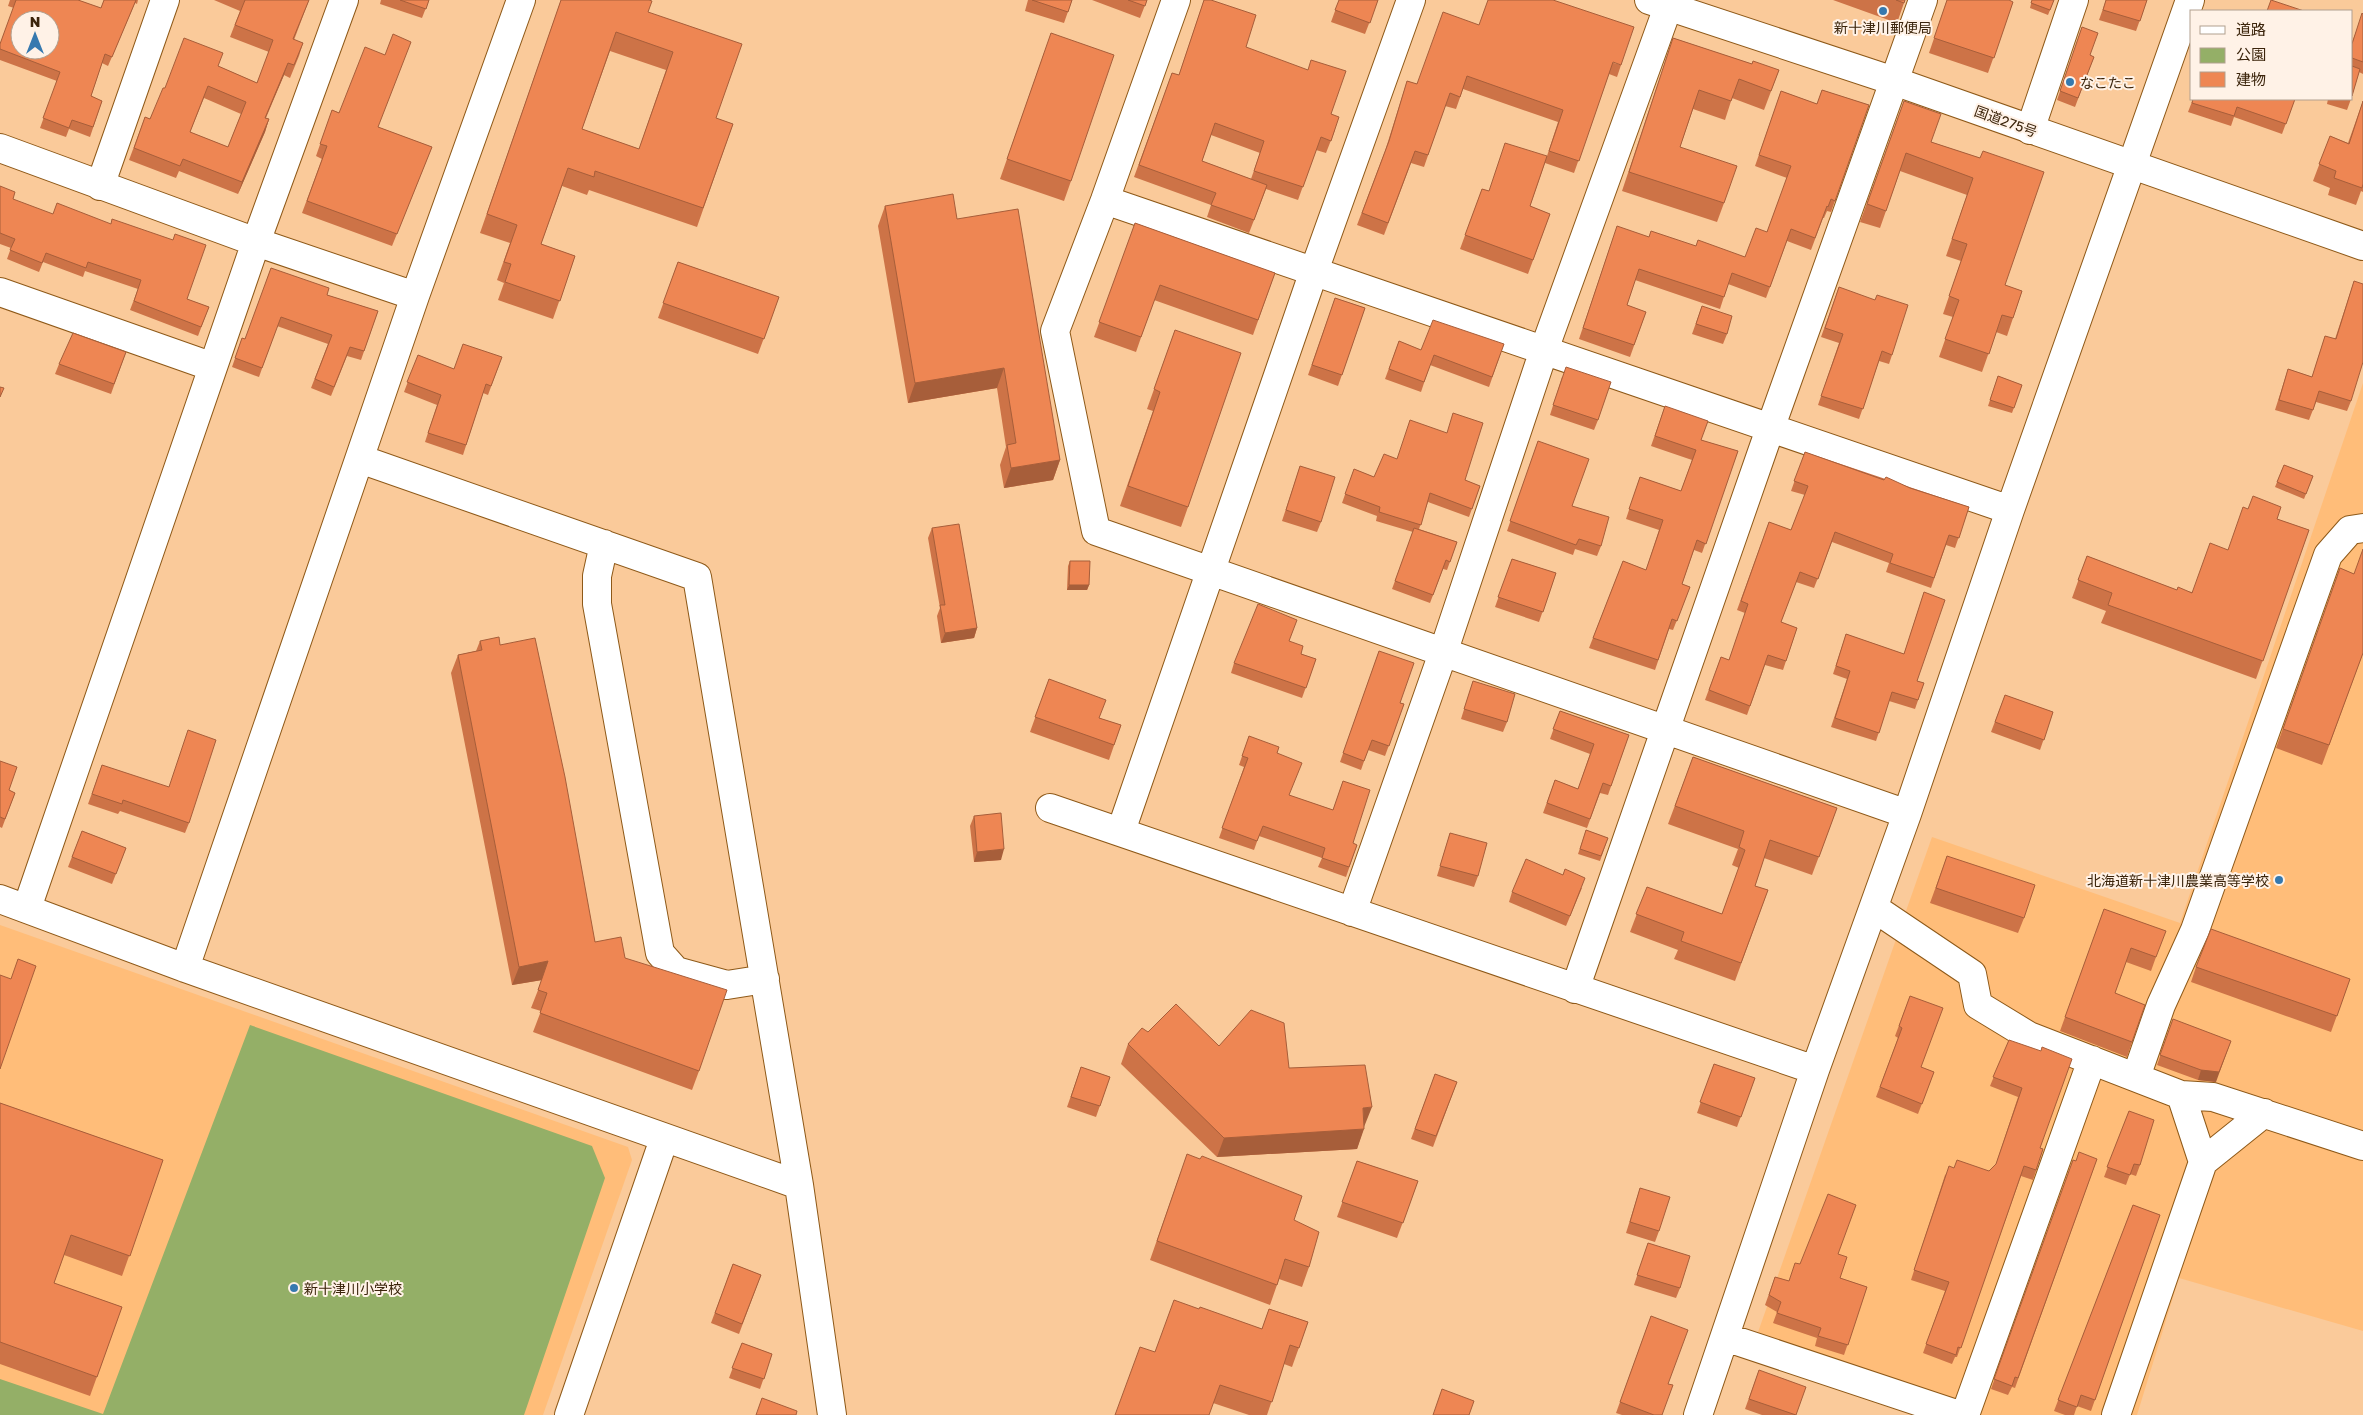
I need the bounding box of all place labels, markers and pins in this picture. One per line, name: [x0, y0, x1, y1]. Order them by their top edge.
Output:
marker: 新十津川郵便局: [1877, 5, 1889, 17]
place label: 新十津川郵便局: [1834, 19, 1932, 36]
place label: なこたこ: [2080, 74, 2136, 91]
marker: なこたこ: [2064, 76, 2076, 88]
place label: 北海道新十津川農業高等学校: [2087, 872, 2269, 889]
marker: 北海道新十津川農業高等学校: [2273, 874, 2285, 886]
place label: 新十津川小学校: [304, 1280, 402, 1297]
marker: 新十津川小学校: [288, 1282, 300, 1294]

